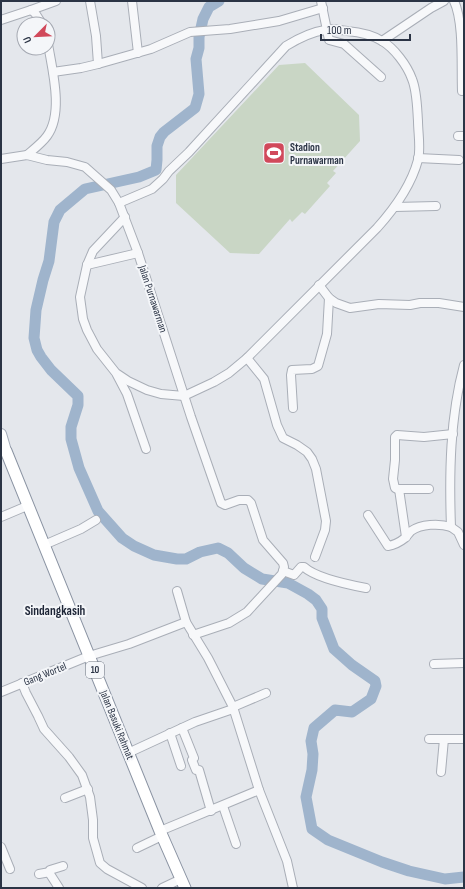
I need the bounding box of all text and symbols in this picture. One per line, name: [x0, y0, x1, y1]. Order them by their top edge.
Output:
north arrow: [16, 16, 56, 56]
scale bar: [321, 16, 410, 42]
text: 100 m: [327, 23, 352, 38]
text: U: [20, 34, 34, 45]
sports icon: Stadion Purnawarman: [261, 140, 287, 166]
place label: Stadion Purnawarman: [290, 141, 344, 167]
street label: Jalan Purnawarman: [136, 263, 170, 335]
district label: Sindangkasih: [25, 603, 86, 619]
street label: Gang Wortel: [22, 660, 68, 688]
road number: 10: [86, 662, 104, 678]
street label: Jalan Basuki Rahmat: [97, 688, 137, 762]

